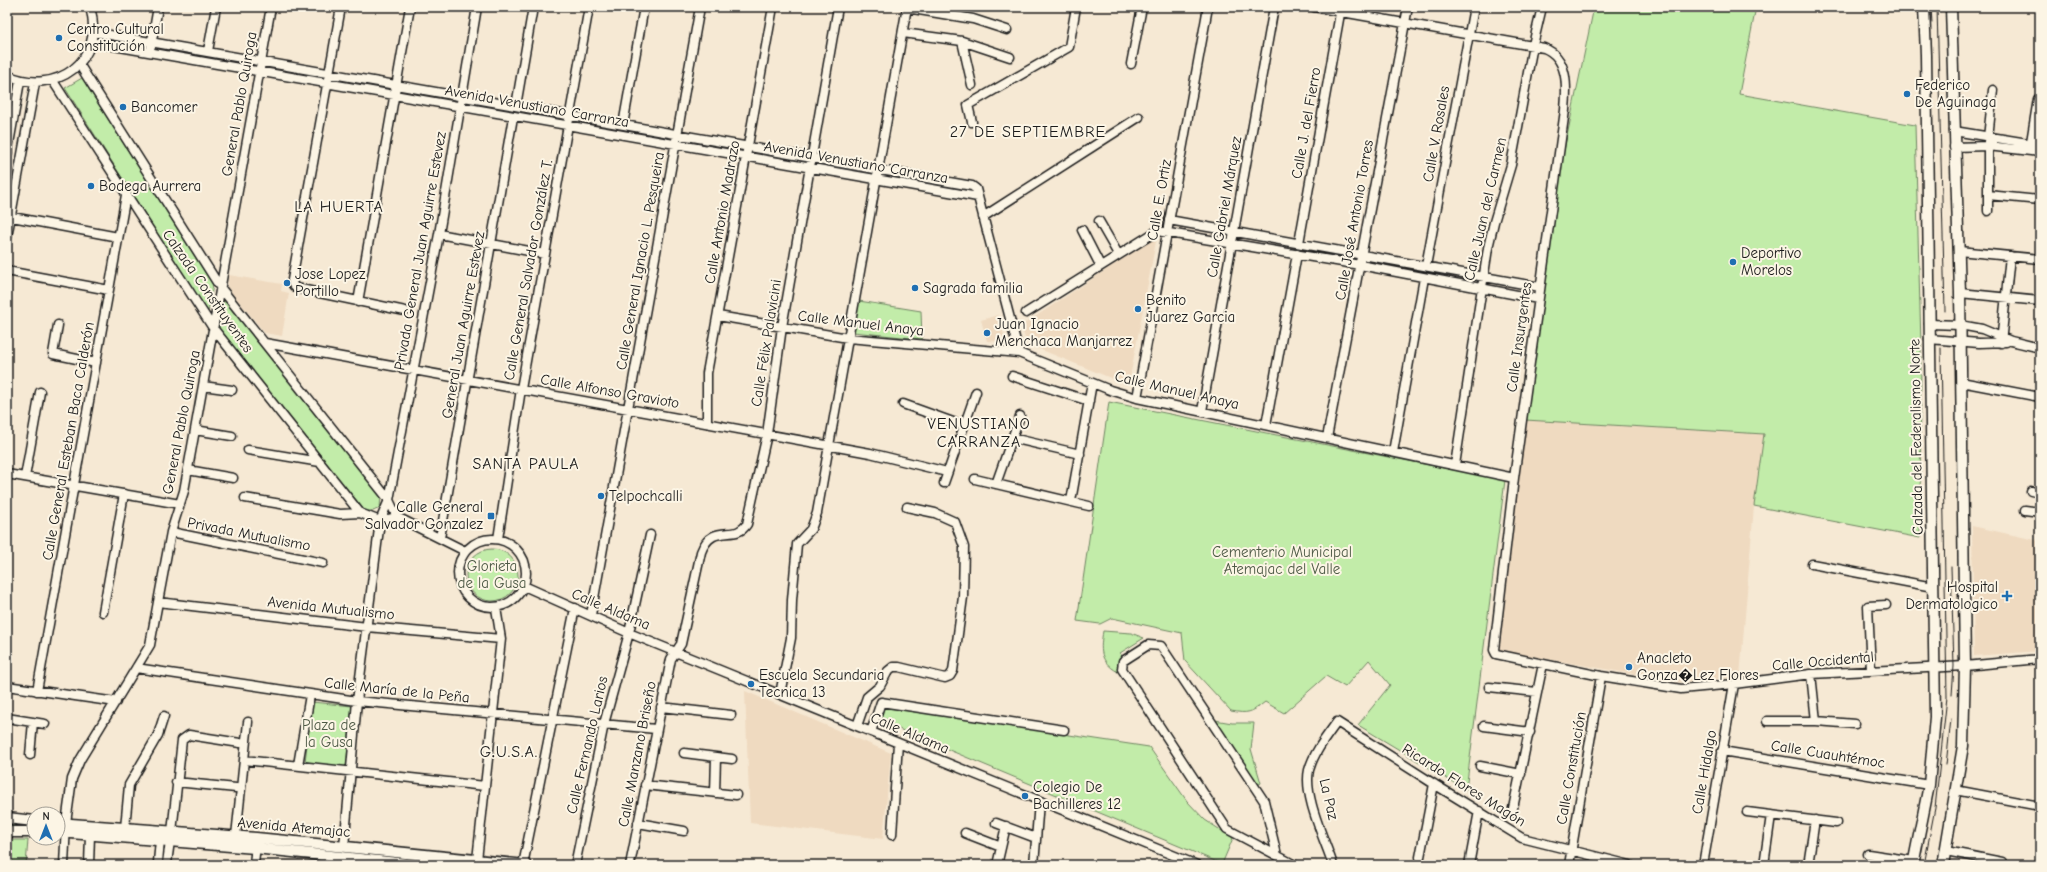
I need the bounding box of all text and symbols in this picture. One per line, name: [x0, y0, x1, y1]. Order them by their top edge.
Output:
place label: Centro Cultural Constitución: [67, 20, 164, 55]
street label: General Pablo Quiroga: [217, 30, 261, 178]
marker: Centro Cultural Constitución: [54, 33, 64, 43]
street label: Calle J. del Fierro: [1287, 66, 1325, 180]
place label: Federico De Aguinaga: [1915, 76, 1996, 111]
street label: Avenida Venustiano Carranza: [444, 81, 630, 131]
street label: Calle V. Rosales: [1419, 84, 1453, 184]
marker: Federico De Aguinaga: [1902, 89, 1912, 99]
place label: Bancomer: [131, 98, 197, 116]
marker: Bancomer: [118, 102, 128, 112]
district label: 27 DE SEPTIEMBRE: [950, 123, 1106, 141]
street label: Privada General Juan Aguirre Estevez: [390, 130, 450, 372]
street label: Calle Gabriel Márquez: [1203, 134, 1245, 279]
street label: Calle Juan del Carmen: [1460, 136, 1510, 282]
street label: Avenida Venustiano Carranza: [763, 137, 949, 187]
street label: Calle José Antonio Torres: [1331, 138, 1377, 302]
street label: Calle Antonio Madrazo: [701, 139, 743, 285]
street label: Calle General Ignacio L. Pesqueira: [612, 150, 668, 372]
street label: Calle E. Ortiz: [1143, 157, 1175, 242]
street label: Calle General Salvador González T.: [500, 158, 556, 382]
place label: Bodega Aurrera: [99, 177, 201, 195]
marker: Bodega Aurrera: [86, 181, 96, 191]
district label: LA HUERTA: [294, 198, 384, 216]
street label: Calzada Constituyentes: [159, 226, 257, 356]
street label: General Juan Aguirre Estevez: [438, 229, 488, 420]
place label: Deportivo Morelos: [1741, 244, 1801, 279]
marker: Deportivo Morelos: [1728, 257, 1738, 267]
place label: Jose Lopez Portillo: [295, 265, 366, 300]
marker: Jose Lopez Portillo: [282, 278, 292, 288]
street label: Calle Félix Palavicini: [747, 278, 785, 408]
place label: Sagrada familia: [923, 279, 1023, 297]
street label: Calle Insurgentes: [1502, 281, 1536, 393]
marker: Sagrada familia: [910, 283, 920, 293]
place label: Benito Juarez Garcia: [1146, 291, 1235, 326]
marker: Benito Juarez Garcia: [1133, 304, 1143, 314]
street label: Calle Manuel Anaya: [797, 306, 925, 340]
place label: Juan Ignacio Menchaca Manjarrez: [995, 315, 1132, 350]
street label: Calle General Esteban Baca Calderón: [38, 320, 98, 562]
marker: Juan Ignacio Menchaca Manjarrez: [982, 328, 992, 338]
street label: Calzada del Federalismo Norte: [1905, 338, 1927, 535]
street label: General Pablo Quiroga: [158, 348, 204, 496]
street label: Calle Manuel Anaya: [1113, 367, 1241, 413]
street label: Calle Alfonso Gravioto: [539, 370, 681, 412]
district label: VENUSTIANO CARRANZA: [927, 415, 1031, 451]
district label: SANTA PAULA: [472, 455, 580, 473]
place label: Telpochcalli: [609, 487, 683, 505]
marker: Telpochcalli: [596, 491, 606, 501]
place label: Calle General Salvador Gonzalez: [365, 498, 483, 533]
marker: Calle General Salvador Gonzalez: [486, 511, 496, 521]
street label: Privada Mutualismo: [186, 513, 312, 555]
park label: Cementerio Municipal Atemajac del Valle: [1212, 543, 1352, 578]
park label: Glorieta de la Gusa: [458, 557, 526, 592]
place label: Hospital Dermatologico: [1905, 578, 1998, 613]
street label: Calle Aldama: [569, 584, 653, 634]
marker: Hospital Dermatologico: [2001, 590, 2013, 602]
street label: Avenida Mutualismo: [267, 592, 396, 624]
street label: Calle Occidental: [1771, 648, 1875, 674]
place label: Anacleto Gonza�Lez Flores: [1637, 649, 1758, 684]
marker: Anacleto Gonza�Lez Flores: [1624, 662, 1634, 672]
place label: Escuela Secundaria Tecnica 13: [759, 666, 884, 701]
street label: Calle María de la Peña: [323, 673, 471, 707]
street label: Calle Fernando Larios: [562, 674, 612, 816]
street label: Calle Manzano Briseño: [614, 679, 660, 829]
marker: Escuela Secundaria Tecnica 13: [746, 679, 756, 689]
street label: Calle Aldama: [868, 708, 952, 758]
street label: Calle Constitución: [1552, 710, 1590, 826]
park label: Plaza de la Gusa: [302, 716, 356, 751]
street label: Calle Hidalgo: [1688, 728, 1720, 815]
street label: Calle Cuauhtémoc: [1770, 736, 1886, 772]
street label: Ricardo Flores Magón: [1399, 740, 1529, 830]
district label: G.U.S.A.: [480, 743, 538, 761]
street label: La Paz: [1316, 777, 1343, 822]
place label: Colegio De Bachilleres 12: [1033, 778, 1121, 813]
marker: Colegio De Bachilleres 12: [1020, 791, 1030, 801]
north arrow: [26, 806, 66, 846]
text: N: [42, 810, 50, 823]
street label: Avenida Atemajac: [237, 813, 351, 841]

